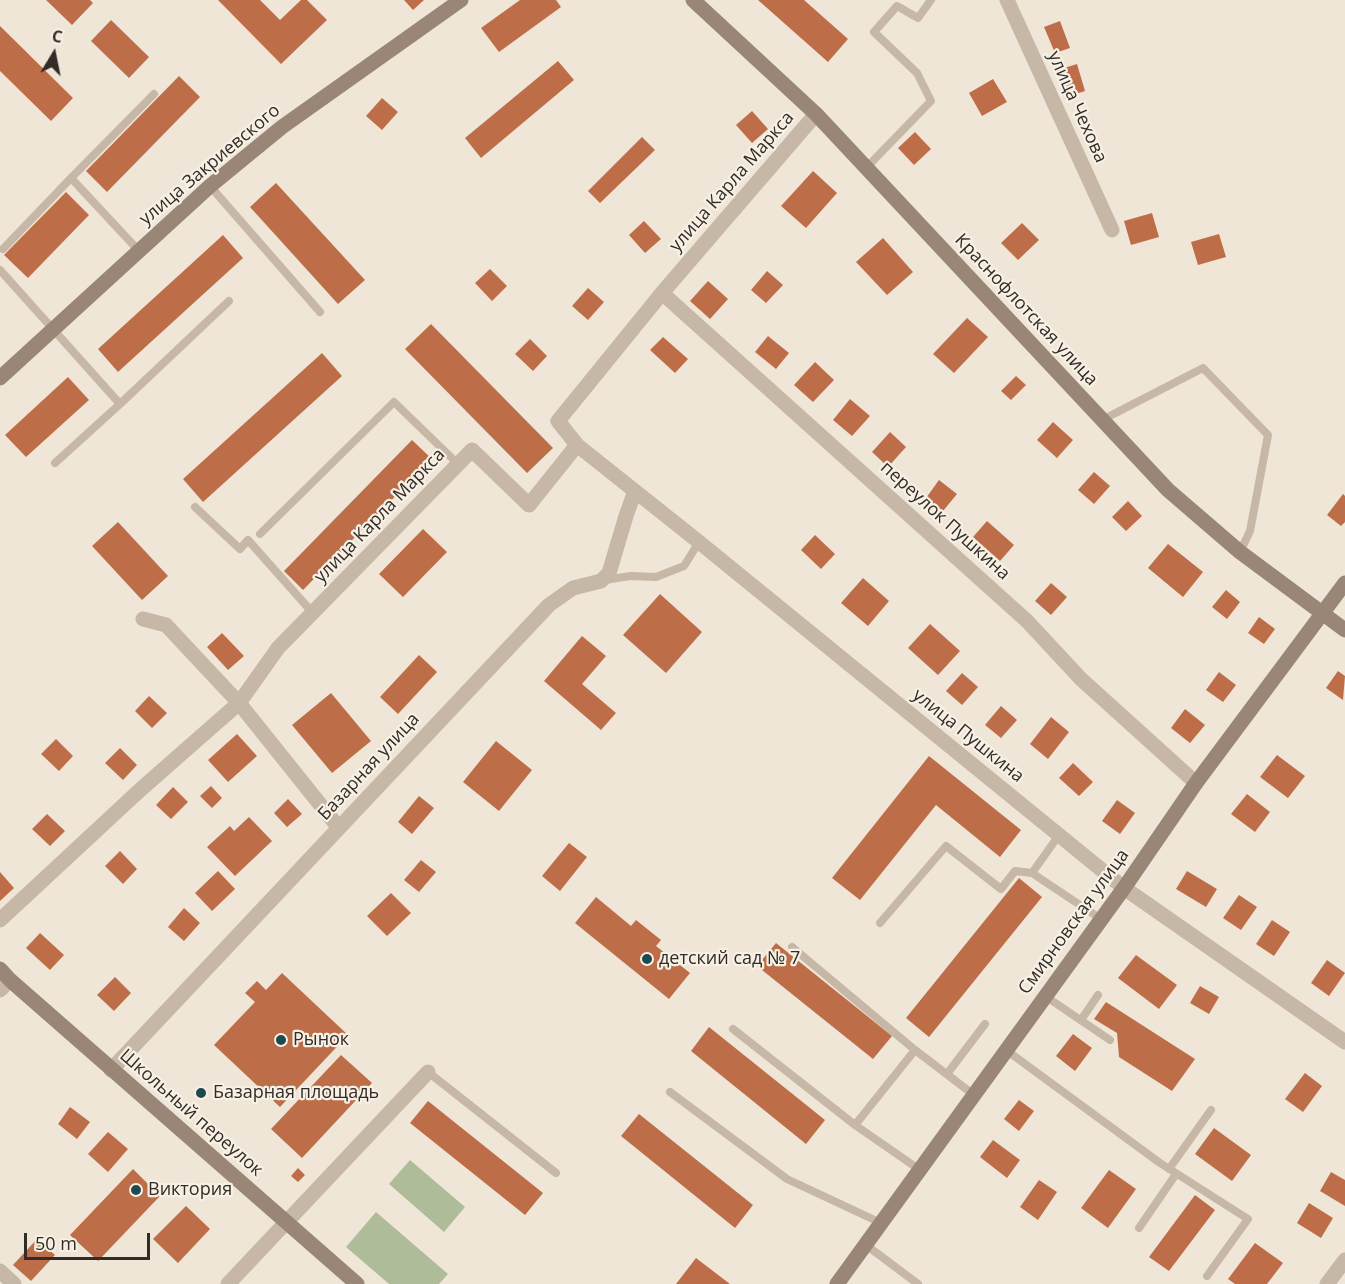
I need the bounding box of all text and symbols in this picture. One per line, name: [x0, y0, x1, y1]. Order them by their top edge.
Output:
north arrow: [24, 24, 84, 84]
text: С: [50, 25, 64, 48]
street label: улица Чехова: [1043, 48, 1111, 166]
street label: улица Закриевского: [135, 100, 285, 230]
street label: улица Карла Маркса: [665, 107, 799, 257]
street label: Краснофлотская улица: [950, 230, 1102, 390]
street label: улица Карла Маркса: [310, 444, 450, 588]
street label: переулок Пушкина: [876, 457, 1014, 585]
street label: улица Пушкина: [908, 685, 1028, 787]
street label: Базарная улица: [314, 709, 424, 825]
street label: Смирновская улица: [1014, 845, 1134, 999]
place label: детский сад № 7: [659, 948, 800, 970]
marker: детский сад № 7: [640, 952, 654, 966]
place label: Рынок: [293, 1029, 349, 1051]
marker: Рынок: [274, 1033, 288, 1047]
street label: Школьный переулок: [115, 1045, 267, 1181]
place label: Базарная площадь: [213, 1082, 379, 1104]
marker: Базарная площадь: [194, 1086, 208, 1100]
place label: Виктория: [148, 1179, 232, 1201]
marker: Виктория: [129, 1183, 143, 1197]
scale bar: [27, 1221, 153, 1259]
text: 50 m: [35, 1231, 77, 1255]

